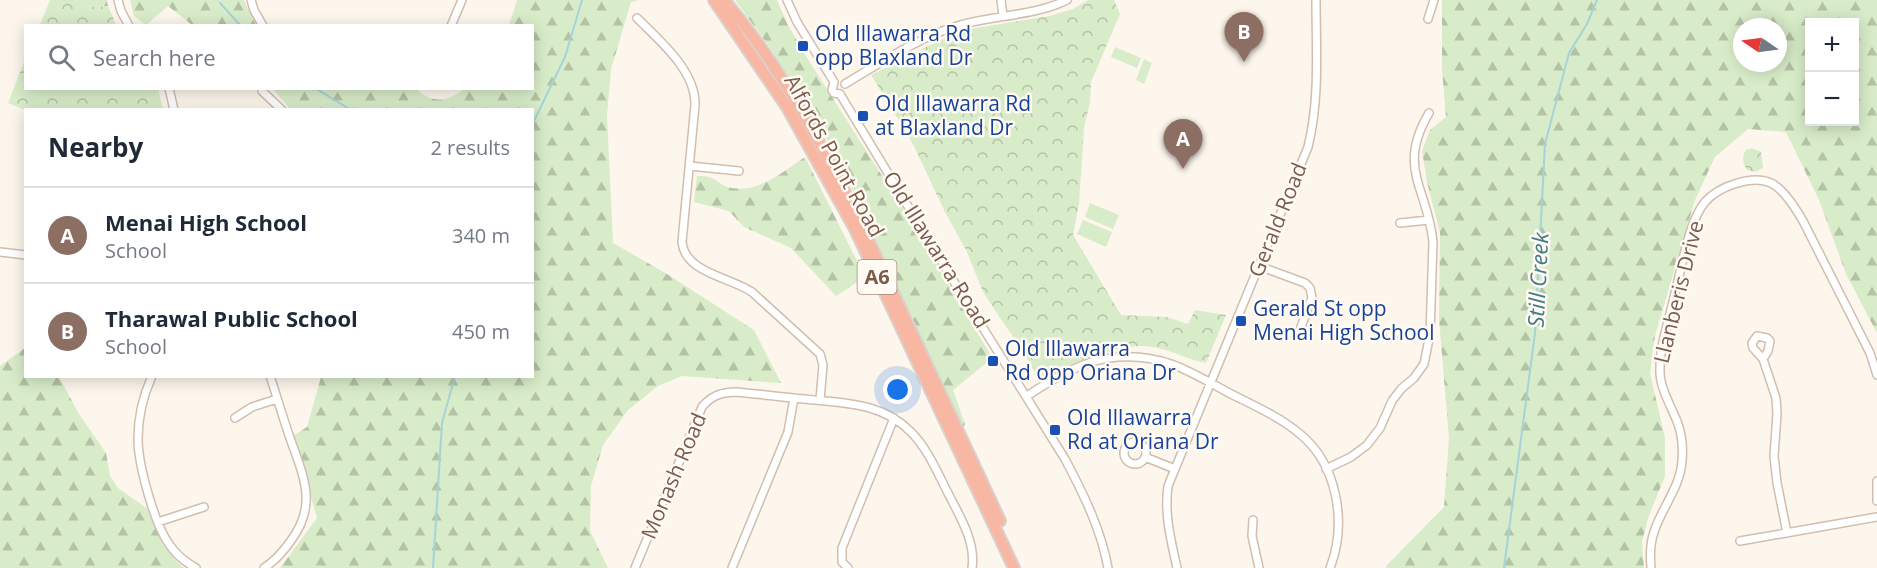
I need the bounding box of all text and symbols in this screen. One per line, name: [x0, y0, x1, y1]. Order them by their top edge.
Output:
pin: B: [1224, 13, 1264, 62]
north arrow: [1733, 18, 1787, 72]
map controls: [1805, 18, 1859, 126]
button: +: [1805, 18, 1859, 72]
place label: Old Illawarra Rd opp Blaxland Dr: [815, 19, 973, 71]
search box: [24, 24, 534, 90]
marker: Old Illawarra Rd opp Blaxland Dr: [796, 39, 810, 53]
icon: search: [45, 41, 78, 74]
text: Search here: [93, 42, 216, 72]
street label: Alfords Point Road: [779, 69, 891, 242]
button: −: [1805, 72, 1859, 126]
place label: Old Illawarra Rd at Blaxland Dr: [875, 89, 1031, 141]
marker: Old Illawarra Rd at Blaxland Dr: [856, 109, 870, 123]
pin: A: [1164, 120, 1202, 169]
text: Nearby: [48, 129, 143, 165]
text: 2 results: [430, 134, 510, 161]
street label: Gerald Road: [1241, 158, 1313, 281]
street label: Old Illawarra Road: [877, 166, 997, 333]
text: Menai High School: [105, 207, 307, 237]
street label: Llanberis Drive: [1647, 217, 1709, 366]
text: A: [61, 222, 74, 249]
text: 340 m: [452, 222, 510, 249]
water label: Still Creek: [1520, 230, 1555, 328]
text: School: [105, 237, 167, 264]
road number: A6: [858, 260, 896, 294]
place label: Gerald St opp Menai High School: [1253, 294, 1435, 346]
text: Tharawal Public School: [105, 303, 358, 333]
marker: Gerald St opp Menai High School: [1234, 314, 1248, 328]
text: B: [61, 318, 74, 345]
text: 450 m: [452, 318, 510, 345]
text: School: [105, 333, 167, 360]
place label: Old Illawarra Rd opp Oriana Dr: [1005, 334, 1176, 386]
marker: Old Illawarra Rd opp Oriana Dr: [986, 354, 1000, 368]
your location: [883, 375, 912, 404]
place label: Old Illawarra Rd at Oriana Dr: [1067, 403, 1219, 455]
street label: Monash Road: [634, 408, 712, 543]
marker: Old Illawarra Rd at Oriana Dr: [1048, 423, 1062, 437]

